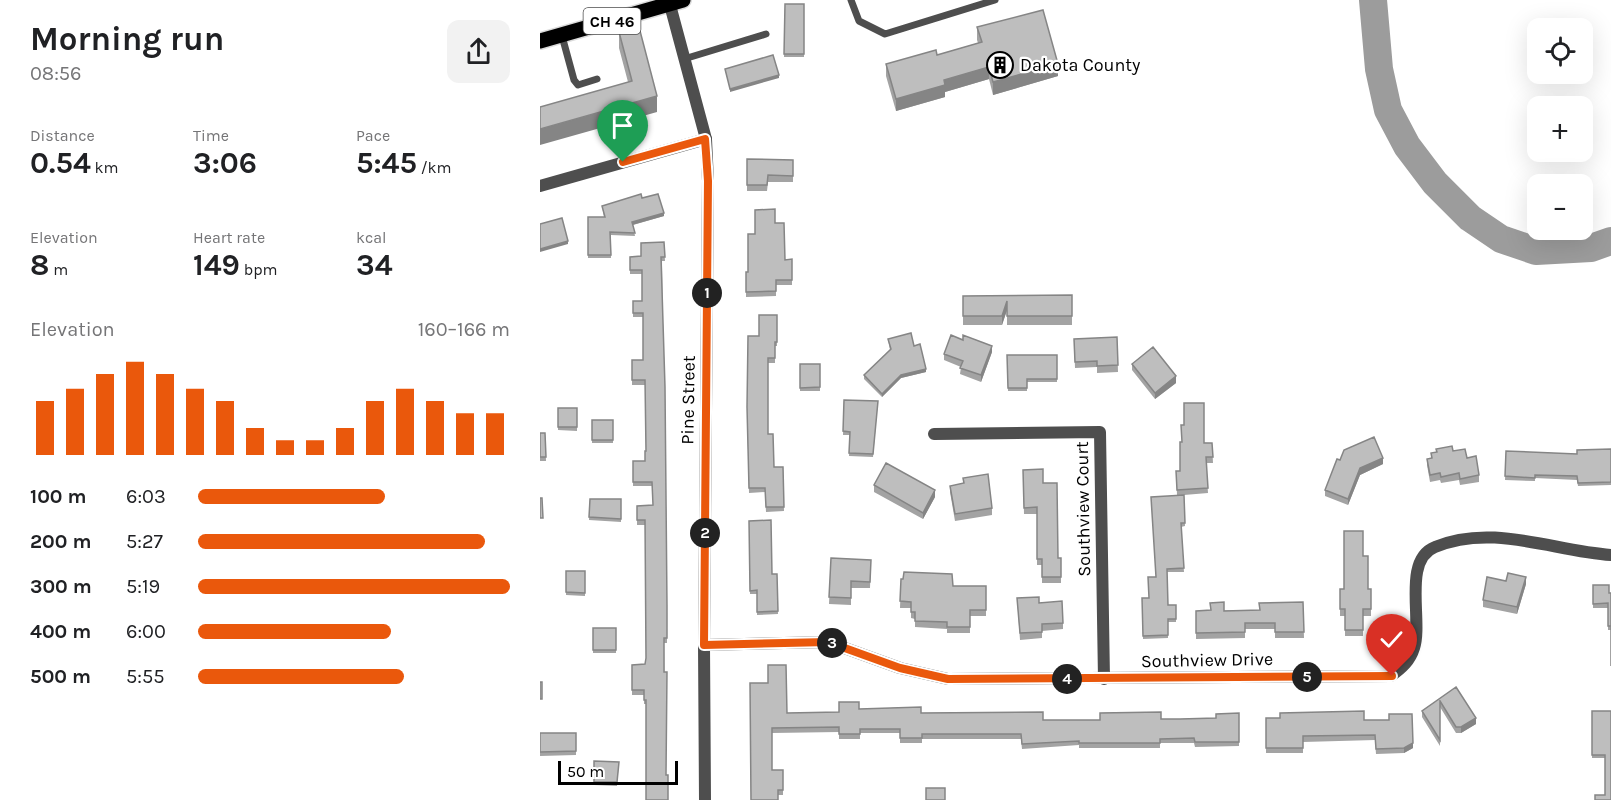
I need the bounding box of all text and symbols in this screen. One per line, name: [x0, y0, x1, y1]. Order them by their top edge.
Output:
road number: CH 46: [584, 8, 640, 34]
map controls: [1527, 18, 1593, 240]
button: locate: [1527, 18, 1593, 84]
text: Morning run: [30, 20, 224, 58]
button: share: [447, 20, 510, 83]
building icon: Dakota County: [985, 50, 1015, 80]
place label: Dakota County: [1020, 54, 1141, 76]
text: 08:56: [30, 62, 82, 85]
button: +: [1527, 96, 1593, 162]
pin: [597, 100, 648, 162]
icon: arrive: [606, 109, 639, 142]
text: Distance: [30, 126, 95, 145]
text: Time: [193, 126, 229, 145]
text: Pace: [356, 126, 390, 145]
text: 0.54: [30, 145, 91, 181]
text: 3:06: [193, 145, 257, 181]
text: 5:45: [356, 145, 417, 181]
text: km: [91, 158, 119, 177]
text: /km: [417, 158, 452, 177]
button: −: [1527, 174, 1593, 240]
text: Elevation: [30, 228, 98, 247]
text: Heart rate: [193, 228, 265, 247]
text: kcal: [356, 228, 387, 247]
text: 8: [30, 247, 49, 283]
text: 149: [193, 247, 240, 283]
text: 34: [356, 247, 393, 283]
text: m: [49, 260, 68, 279]
text: bpm: [240, 260, 277, 279]
pin: 1: [692, 278, 722, 308]
text: 1: [704, 283, 710, 302]
text: Elevation: [30, 318, 115, 341]
text: 160–166 m: [418, 318, 510, 341]
street label: Pine Street: [676, 355, 700, 445]
street label: Southview Court: [1071, 441, 1095, 577]
text: 100 m: [30, 485, 86, 508]
text: 6:03: [126, 485, 166, 508]
pin: 2: [690, 518, 720, 548]
text: 2: [700, 523, 710, 542]
text: 200 m: [30, 530, 91, 553]
text: 5:27: [126, 530, 163, 553]
text: 300 m: [30, 575, 92, 598]
text: 5:19: [126, 575, 160, 598]
pin: [1366, 614, 1417, 676]
text: 400 m: [30, 620, 91, 643]
text: 6:00: [126, 620, 166, 643]
icon: check: [1375, 623, 1408, 656]
pin: 3: [817, 628, 847, 658]
text: 3: [827, 633, 837, 652]
street label: Southview Drive: [1141, 648, 1273, 672]
pin: 5: [1292, 662, 1322, 692]
pin: 4: [1052, 664, 1082, 694]
text: 500 m: [30, 665, 91, 688]
text: 5:55: [126, 665, 164, 688]
text: 5: [1302, 667, 1312, 686]
text: 4: [1062, 669, 1072, 688]
scale bar: [558, 758, 678, 786]
text: 50 m: [567, 762, 604, 781]

